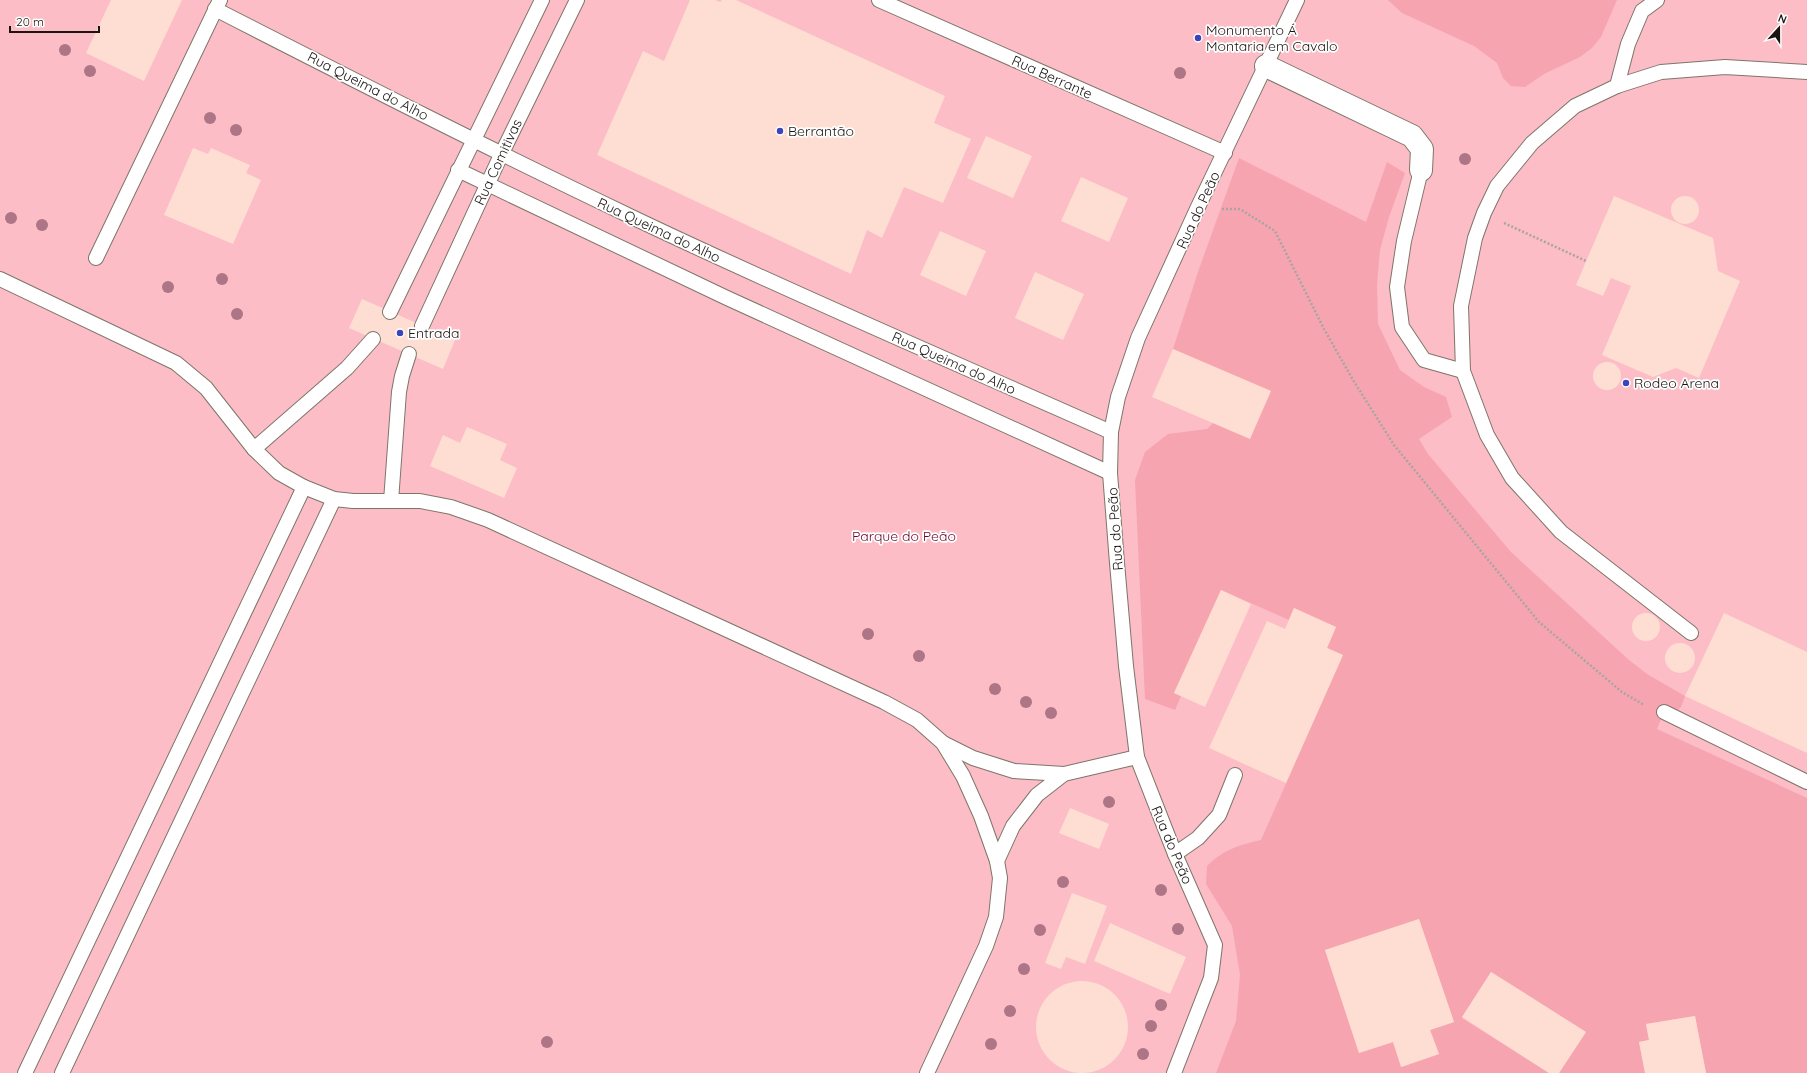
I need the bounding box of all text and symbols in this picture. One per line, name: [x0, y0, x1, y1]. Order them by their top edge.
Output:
scale bar: [10, 8, 99, 34]
north arrow: [1759, 8, 1799, 48]
text: N: [1776, 11, 1789, 27]
text: 20 m: [16, 14, 44, 29]
place label: Monumento Á Montaria em Cavalo: [1206, 21, 1337, 55]
marker: Monumento Á Montaria em Cavalo: [1193, 33, 1203, 43]
street label: Rua Queima do Alho: [304, 48, 432, 124]
street label: Rua Berrante: [1009, 51, 1095, 103]
street label: Rua Comitivas: [470, 116, 526, 208]
place label: Berrantão: [788, 122, 854, 140]
marker: Berrantão: [775, 126, 785, 136]
street label: Rua do Peão: [1172, 168, 1224, 252]
street label: Rua Queima do Alho: [595, 194, 723, 266]
place label: Entrada: [408, 324, 459, 342]
marker: Entrada: [395, 328, 405, 338]
street label: Rua Queima do Alho: [889, 328, 1019, 398]
place label: Rodeo Arena: [1634, 374, 1719, 392]
marker: Rodeo Arena: [1621, 378, 1631, 388]
street label: Rua do Peão: [1103, 487, 1127, 571]
park label: Parque do Peão: [852, 527, 956, 545]
street label: Rua do Peão: [1147, 803, 1197, 887]

